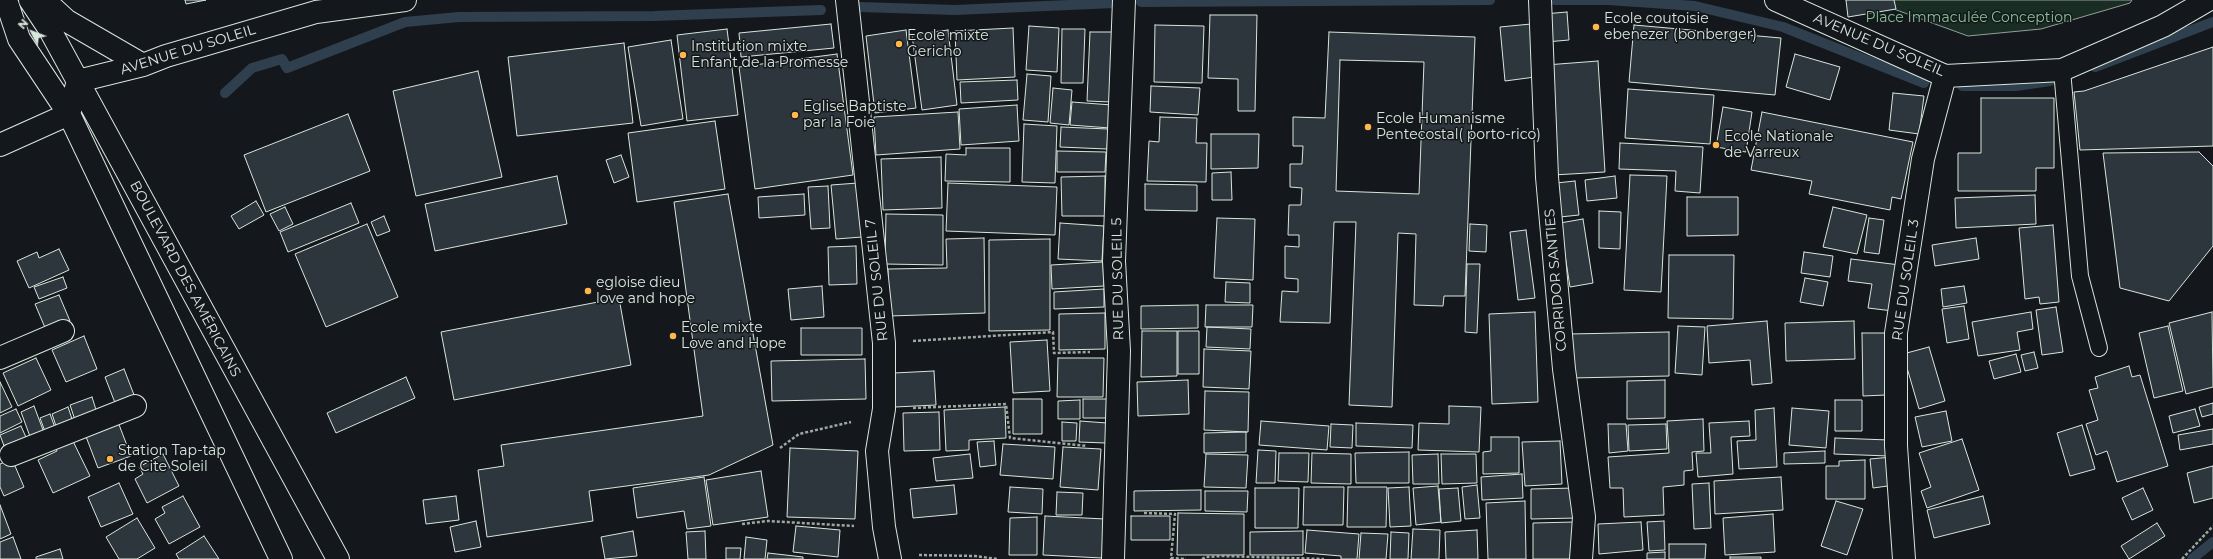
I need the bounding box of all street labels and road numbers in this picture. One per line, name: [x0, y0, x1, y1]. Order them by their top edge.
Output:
street label: AVENUE DU SOLEIL: [1811, 10, 1947, 80]
street label: AVENUE DU SOLEIL: [118, 21, 258, 79]
street label: BOULEVARD DES AMÉRICAINS: [126, 178, 244, 380]
street label: CORRIDOR SANTIES: [1541, 208, 1571, 352]
street label: RUE DU SOLEIL 7: [862, 218, 892, 342]
street label: RUE DU SOLEIL 5: [1109, 218, 1127, 340]
street label: RUE DU SOLEIL 3: [1889, 218, 1923, 342]

